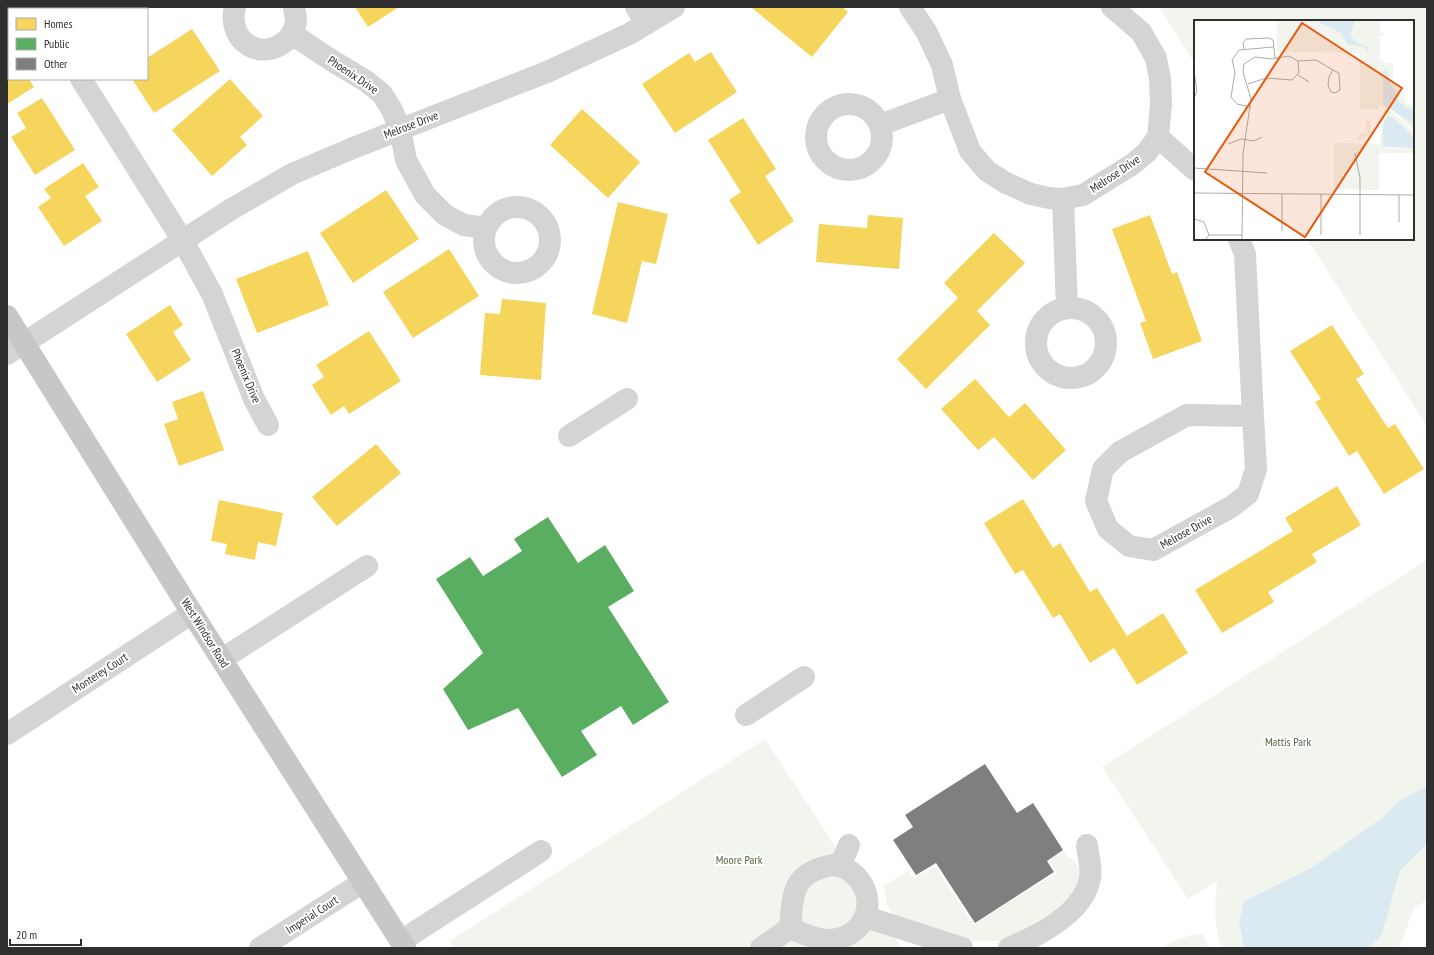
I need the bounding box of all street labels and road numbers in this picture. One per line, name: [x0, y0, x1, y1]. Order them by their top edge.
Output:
street label: Phoenix Drive: [325, 52, 381, 97]
street label: Melrose Drive: [381, 107, 440, 142]
street label: Melrose Drive: [1087, 151, 1143, 196]
street label: Phoenix Drive: [228, 346, 265, 405]
street label: Melrose Drive: [1157, 511, 1214, 552]
street label: West Windsor Road: [178, 595, 233, 670]
street label: Monterey Court: [69, 649, 131, 696]
street label: Imperial Court: [283, 892, 341, 937]

